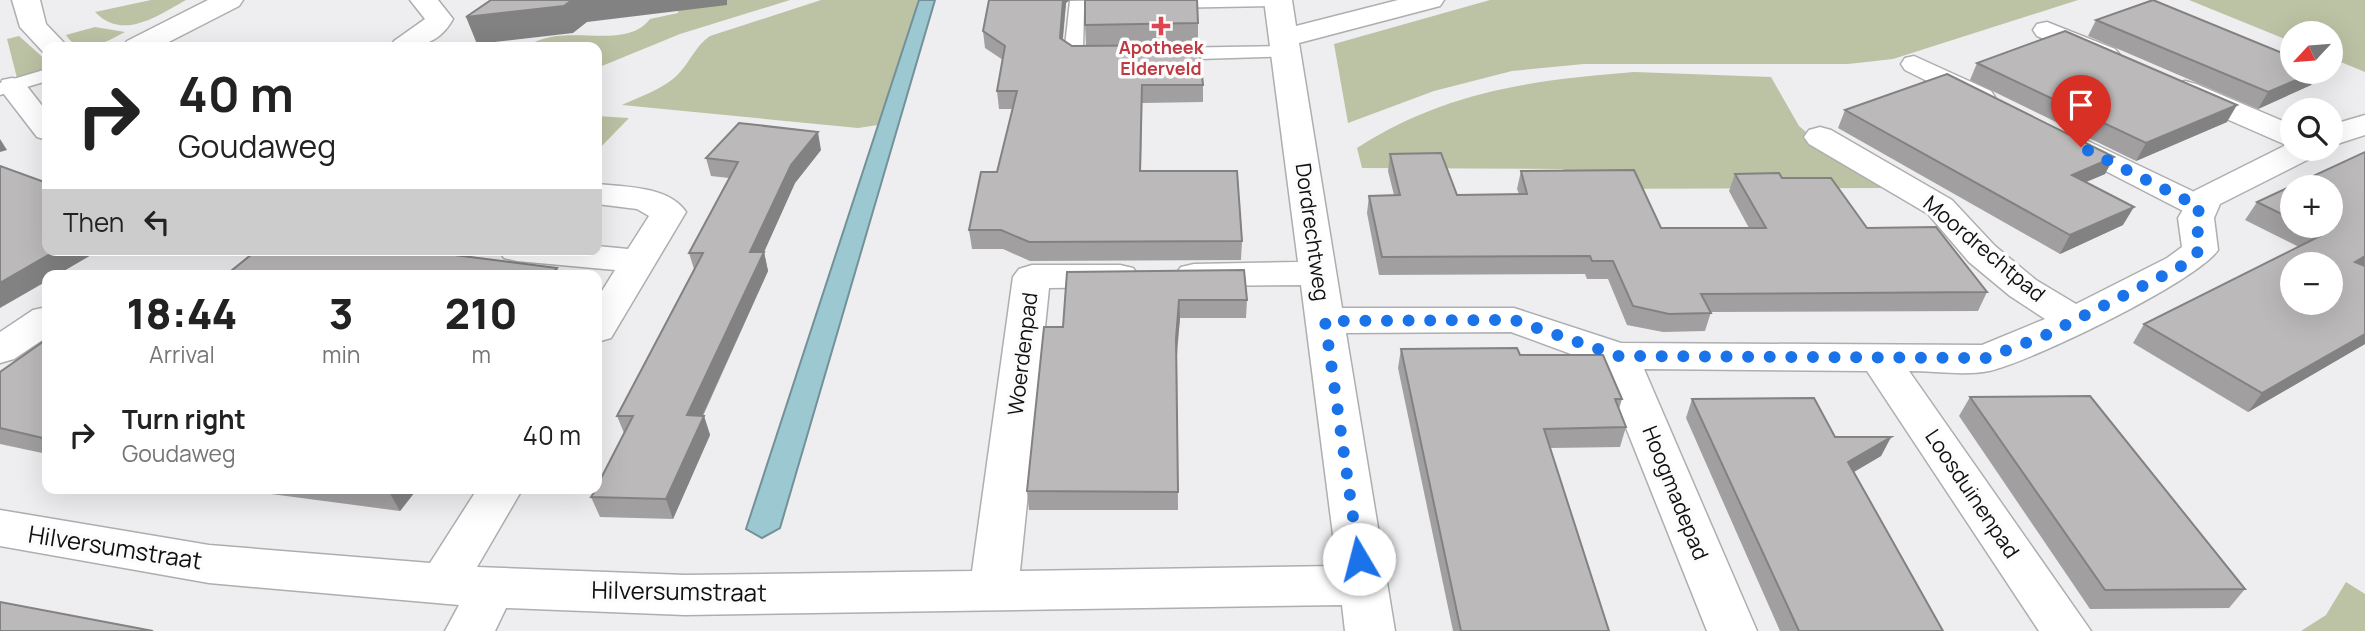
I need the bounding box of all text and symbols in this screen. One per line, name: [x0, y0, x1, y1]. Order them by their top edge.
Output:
marker: Apotheek Elderveld: [1153, 18, 1169, 34]
north arrow: [2280, 21, 2343, 84]
map controls: [2280, 21, 2343, 315]
place label: Apotheek Elderveld: [1119, 35, 1205, 80]
text: 40 m: [178, 60, 294, 127]
icon: right: [63, 70, 154, 161]
pin: [2051, 75, 2111, 147]
icon: arrive: [2062, 86, 2100, 124]
button: search: [2280, 98, 2343, 161]
text: Goudaweg: [178, 124, 336, 168]
street label: Dordrechtweg: [1289, 161, 1337, 303]
button: +: [2280, 175, 2343, 238]
street label: Moordrechtpad: [1918, 189, 2051, 307]
icon: left: [138, 203, 176, 241]
text: Then: [63, 204, 124, 240]
button: −: [2280, 252, 2343, 315]
text: 18:44: [126, 284, 237, 342]
text: 3: [329, 284, 354, 342]
text: 210: [445, 284, 518, 342]
street label: Woerdenpad: [1001, 291, 1043, 417]
text: Arrival: [149, 338, 215, 370]
text: min: [322, 338, 360, 370]
text: m: [471, 338, 491, 370]
text: Turn right: [122, 401, 246, 437]
icon: right: [63, 416, 101, 454]
text: 40 m: [523, 417, 581, 453]
street label: Hoogmadepad: [1636, 422, 1716, 564]
street label: Loosduinenpad: [1919, 424, 2026, 563]
text: Goudaweg: [122, 437, 236, 469]
street label: Hilversumstraat: [26, 517, 204, 577]
position arrow: [1322, 522, 1396, 596]
street label: Hilversumstraat: [591, 572, 767, 609]

